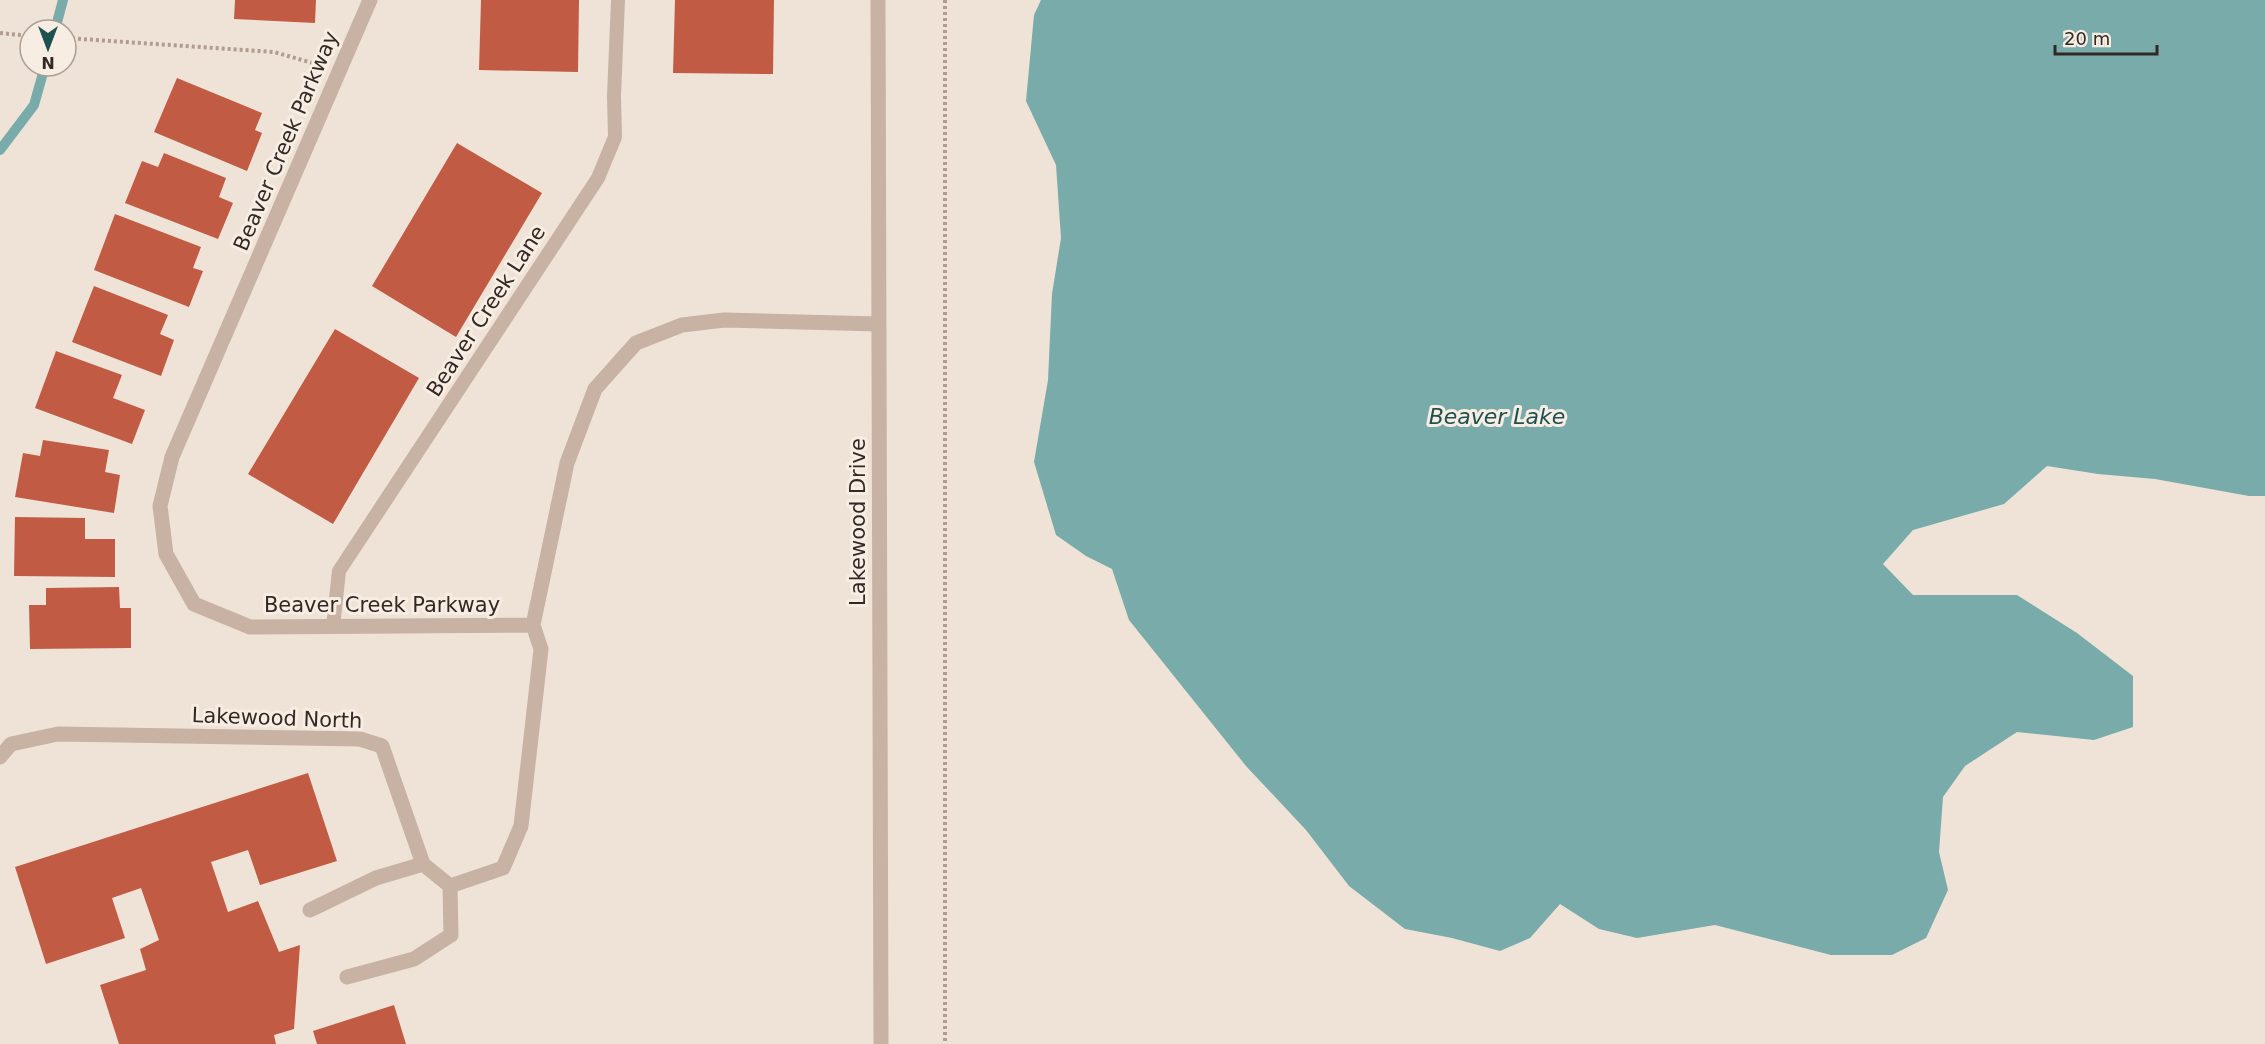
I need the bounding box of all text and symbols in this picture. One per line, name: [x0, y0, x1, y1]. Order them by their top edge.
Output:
north arrow: [18, 18, 78, 78]
scale bar: [2055, 18, 2157, 56]
street label: Beaver Creek Parkway: [229, 28, 343, 254]
text: 20 m: [2064, 28, 2110, 49]
text: N: [41, 53, 55, 72]
street label: Beaver Creek Lane: [422, 221, 550, 401]
water label: Beaver Lake: [1429, 404, 1565, 429]
street label: Lakewood Drive: [846, 438, 870, 606]
street label: Beaver Creek Parkway: [264, 593, 500, 617]
street label: Lakewood North: [191, 703, 363, 733]

